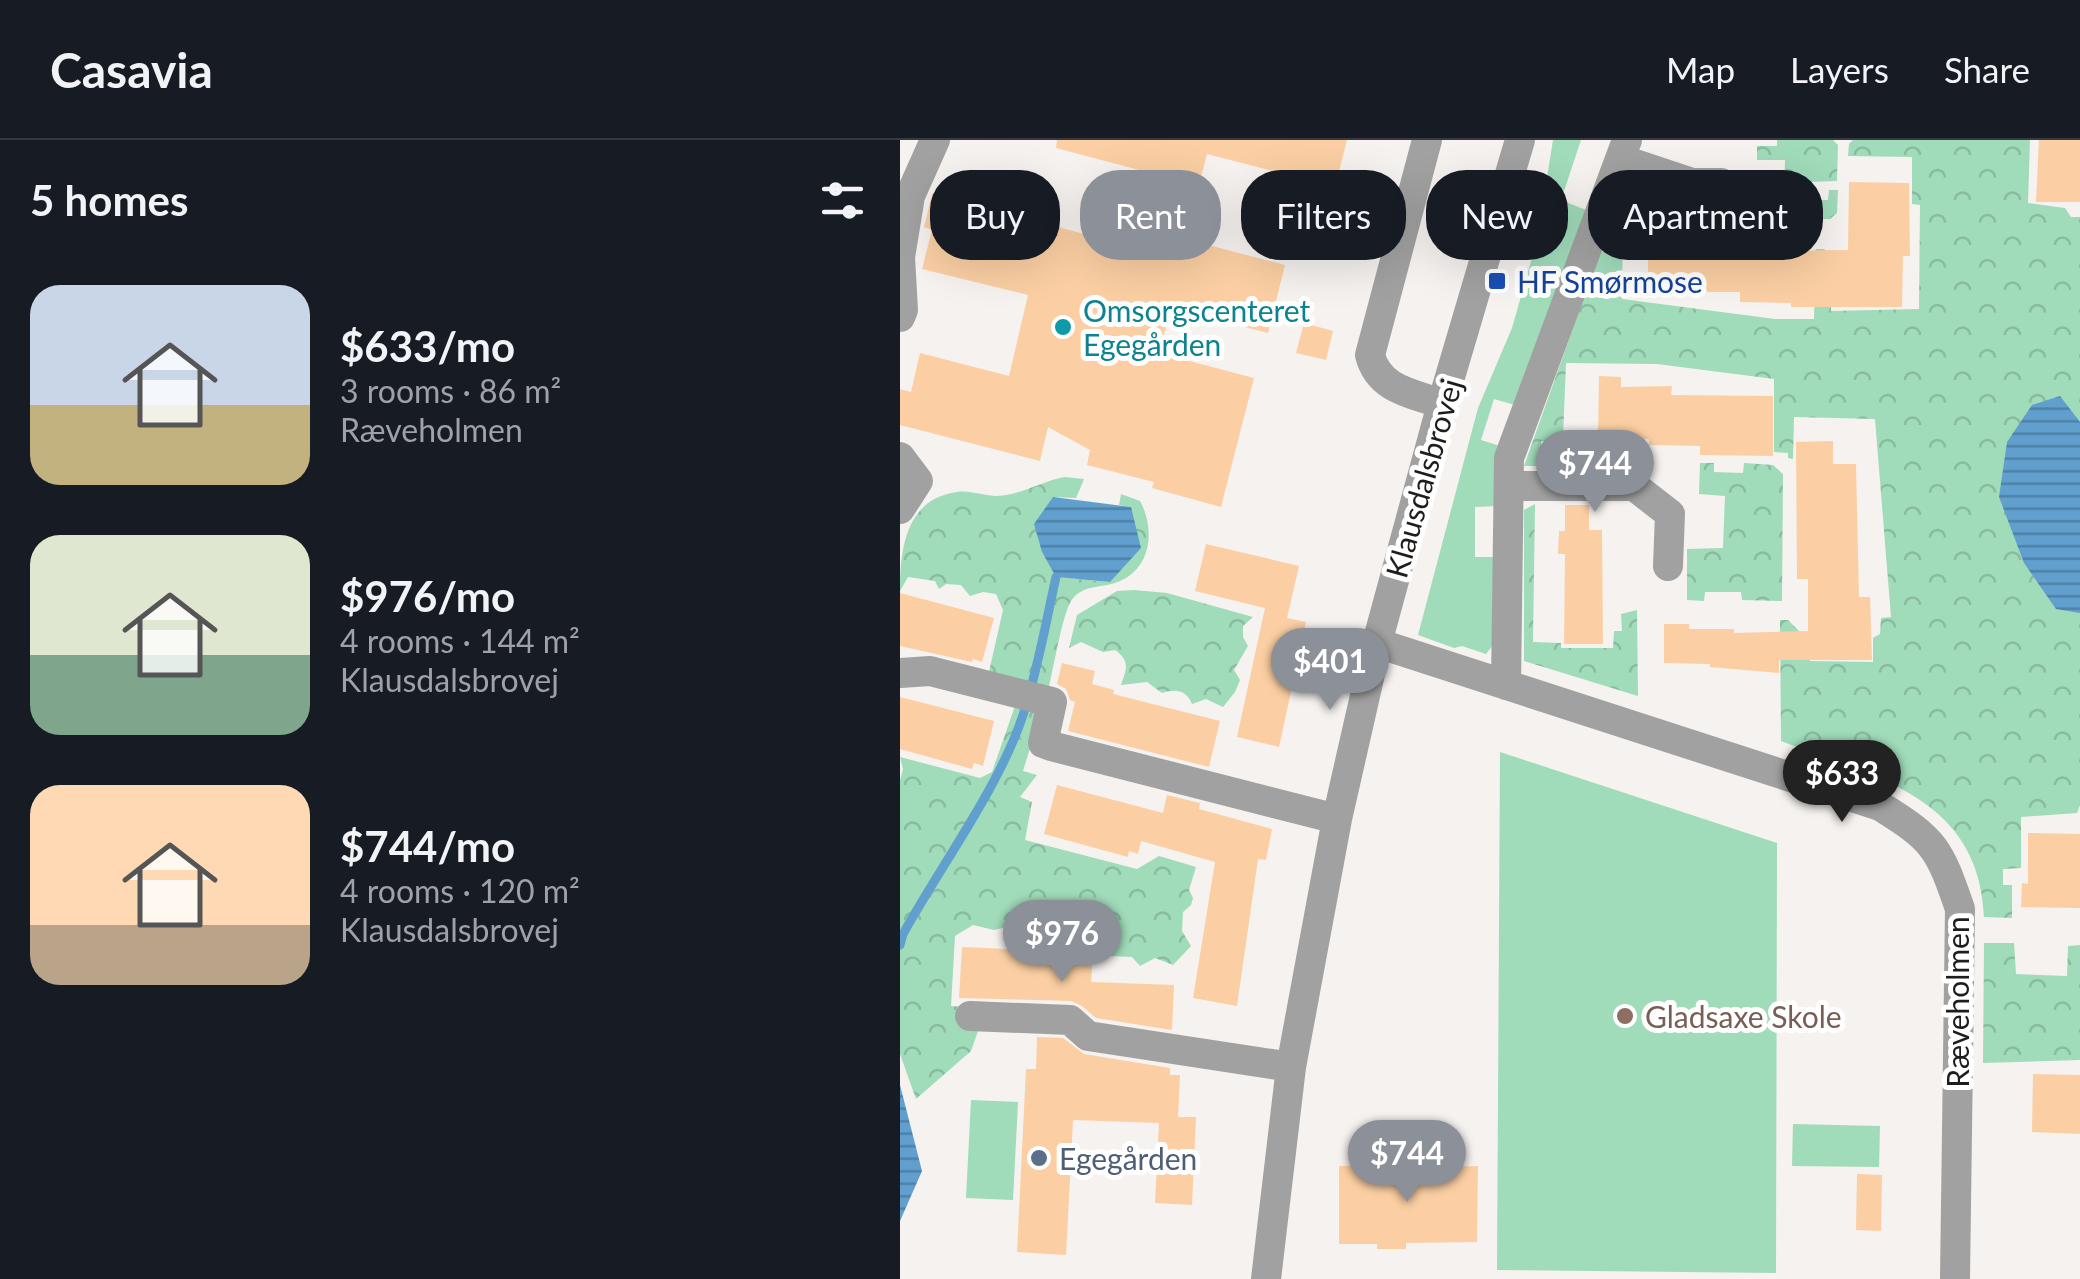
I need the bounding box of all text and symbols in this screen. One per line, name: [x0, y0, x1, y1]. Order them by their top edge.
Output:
text: Casavia: [50, 41, 213, 98]
text: Map: [1666, 48, 1735, 90]
text: Layers: [1790, 48, 1889, 90]
text: Share: [1944, 48, 2030, 90]
chip: Buy: [930, 170, 1060, 260]
chip: Rent: [1080, 170, 1221, 260]
chip: Filters: [1241, 170, 1406, 260]
chip: New: [1426, 170, 1568, 260]
chip: Apartment: [1588, 170, 1823, 260]
icon: filters: [815, 173, 870, 228]
text: 5 homes: [30, 175, 188, 225]
place label: HF Smørmose: [1517, 263, 1703, 299]
marker: HF Smørmose: [1486, 270, 1508, 292]
place label: Omsorgscenteret Egegården: [1083, 292, 1311, 362]
marker: Omsorgscenteret Egegården: [1052, 316, 1074, 338]
text: $633/mo: [340, 321, 515, 371]
icon: home: [110, 325, 230, 445]
text: 3 rooms · 86 m²: [340, 371, 561, 410]
street label: Klausdalsbrovej: [1377, 374, 1469, 582]
text: Ræveholmen: [340, 410, 523, 449]
pin: $744: [1536, 430, 1654, 515]
text: $744: [1558, 443, 1632, 482]
text: $976/mo: [340, 571, 515, 621]
icon: home: [110, 575, 230, 695]
text: 4 rooms · 144 m²: [340, 621, 580, 660]
pin: $401: [1271, 628, 1389, 713]
text: $401: [1293, 641, 1367, 680]
text: Klausdalsbrovej: [340, 660, 559, 699]
pin: $633: [1783, 740, 1901, 825]
text: $633: [1805, 753, 1879, 792]
text: $744/mo: [340, 821, 515, 871]
icon: home: [110, 825, 230, 945]
text: 4 rooms · 120 m²: [340, 871, 580, 910]
pin: $976: [1003, 900, 1121, 985]
text: Klausdalsbrovej: [340, 910, 559, 949]
text: $976: [1025, 913, 1099, 952]
street label: Ræveholmen: [1939, 916, 1975, 1088]
place label: Gladsaxe Skole: [1645, 998, 1842, 1034]
marker: Gladsaxe Skole: [1614, 1005, 1636, 1027]
pin: $744: [1348, 1120, 1466, 1205]
text: $744: [1370, 1133, 1444, 1172]
place label: Egegården: [1059, 1140, 1197, 1176]
marker: Egegården: [1028, 1147, 1050, 1169]

